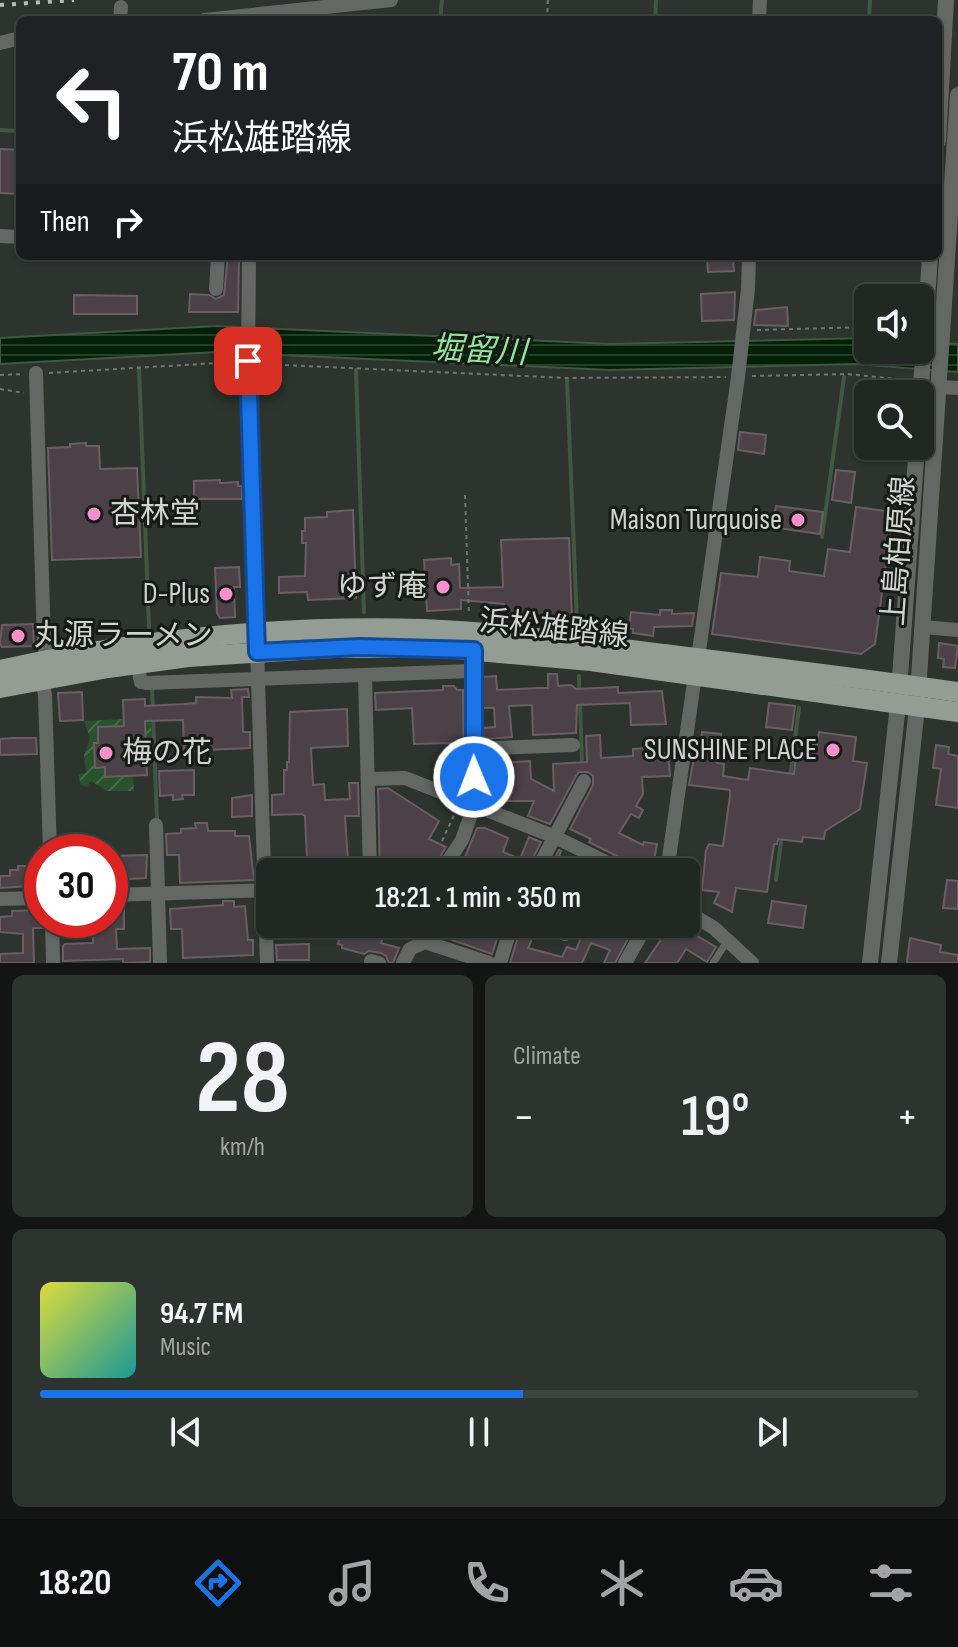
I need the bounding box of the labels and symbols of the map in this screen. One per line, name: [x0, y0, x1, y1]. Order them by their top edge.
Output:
pin: [214, 327, 282, 395]
water label: 堀留川: [430, 329, 531, 373]
street label: 上島柏原線: [876, 475, 922, 627]
place label: 杏林堂: [110, 496, 200, 532]
place label: Maison Turquoise: [610, 502, 782, 538]
marker: 杏林堂: [85, 505, 103, 523]
marker: Maison Turquoise: [789, 511, 807, 529]
place label: ゆず庵: [337, 569, 427, 605]
place label: D-Plus: [143, 576, 210, 612]
marker: ゆず庵: [434, 578, 452, 596]
marker: D-Plus: [217, 585, 235, 603]
street label: 浜松雄踏線: [478, 603, 630, 655]
place label: 丸源ラーメン: [34, 618, 213, 654]
marker: 丸源ラーメン: [9, 627, 27, 645]
place label: SUNSHINE PLACE: [644, 732, 817, 768]
place label: 梅の花: [122, 735, 212, 771]
position arrow: [432, 735, 516, 819]
marker: SUNSHINE PLACE: [824, 741, 842, 759]
marker: 梅の花: [97, 744, 115, 762]
speed limit sign: 30: [24, 834, 128, 938]

